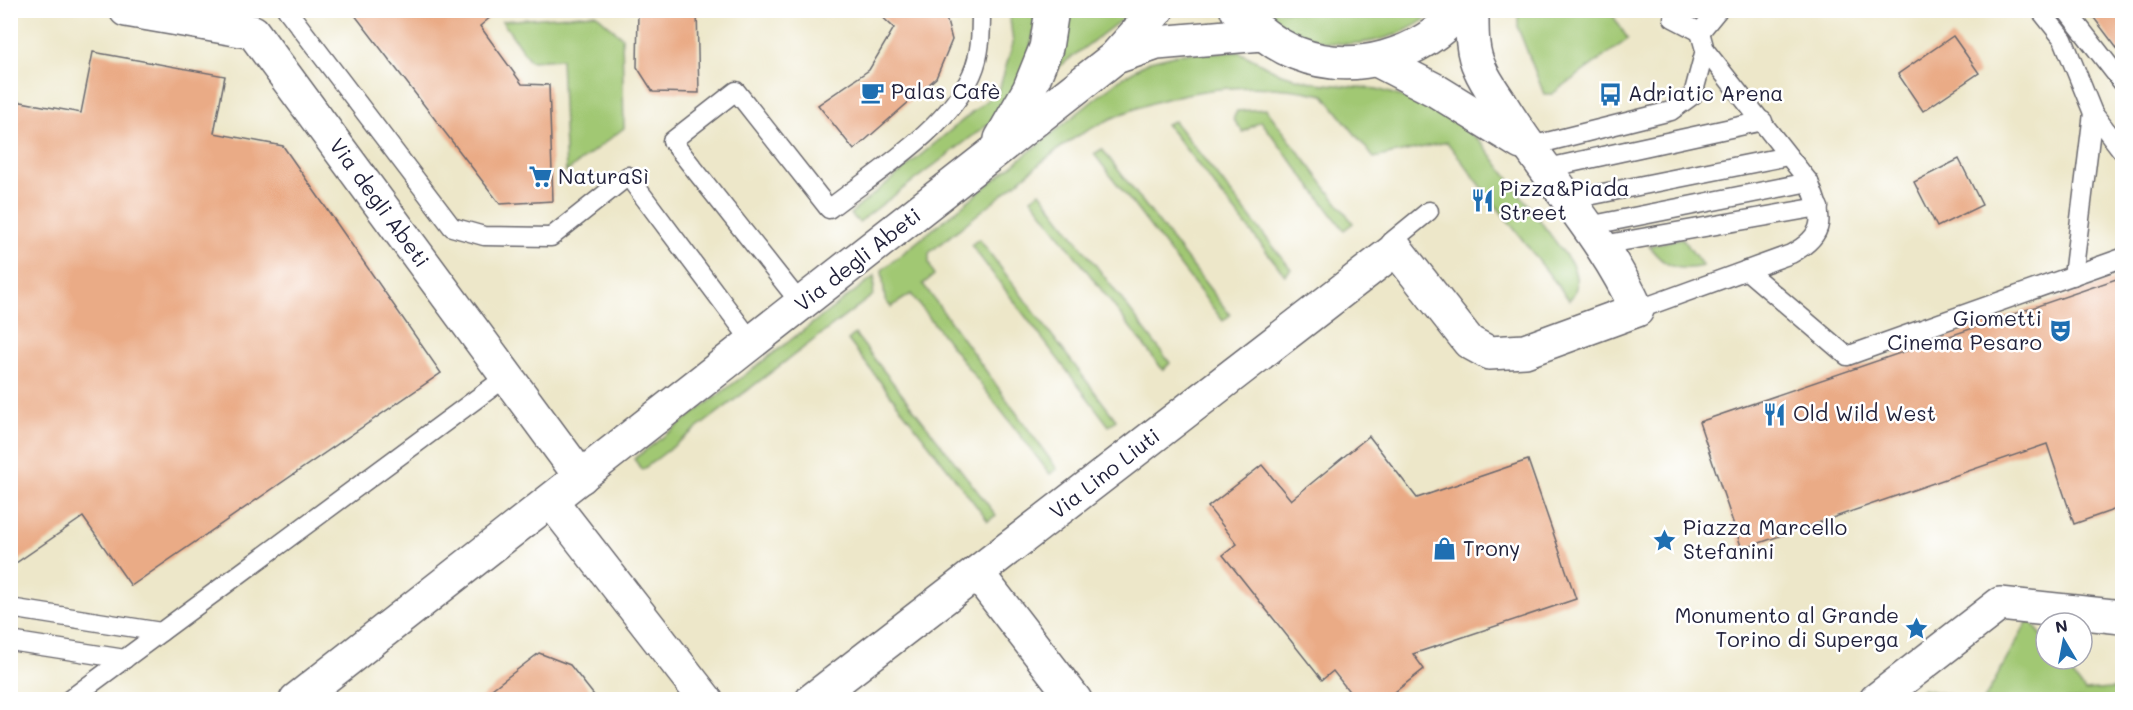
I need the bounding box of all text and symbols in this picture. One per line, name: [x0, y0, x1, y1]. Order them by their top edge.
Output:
place label: Palas Cafè: [891, 77, 1001, 104]
cafe icon: Palas Cafè: [860, 79, 886, 105]
place label: Adriatic Arena: [1628, 79, 1783, 106]
bus stop icon: Adriatic Arena: [1597, 81, 1623, 107]
street label: Via degli Abeti: [324, 132, 436, 272]
place label: NaturaSì: [558, 162, 649, 189]
supermarket icon: NaturaSì: [527, 164, 553, 190]
place label: Pizza&Piada Street: [1500, 174, 1630, 225]
restaurant icon: Pizza&Piada Street: [1469, 188, 1495, 214]
street label: Via degli Abeti: [788, 201, 926, 317]
place label: Giometti Cinema Pesaro: [1887, 304, 2042, 355]
theatre icon: Giometti Cinema Pesaro: [2047, 318, 2073, 344]
place label: Old Wild West: [1793, 399, 1936, 426]
restaurant icon: Old Wild West: [1762, 401, 1788, 427]
street label: Via Lino Liuti: [1044, 421, 1165, 524]
place label: Piazza Marcello Stefanini: [1683, 513, 1847, 564]
place icon: Piazza Marcello Stefanini: [1652, 527, 1678, 553]
place label: Trony: [1463, 534, 1520, 561]
shop icon: Trony: [1432, 536, 1458, 562]
place label: Monumento al Grande Torino di Superga: [1675, 601, 1899, 652]
north arrow: [2034, 611, 2094, 671]
text: N: [2053, 614, 2069, 637]
place icon: Monumento al Grande Torino di Superga: [1904, 615, 1930, 641]

